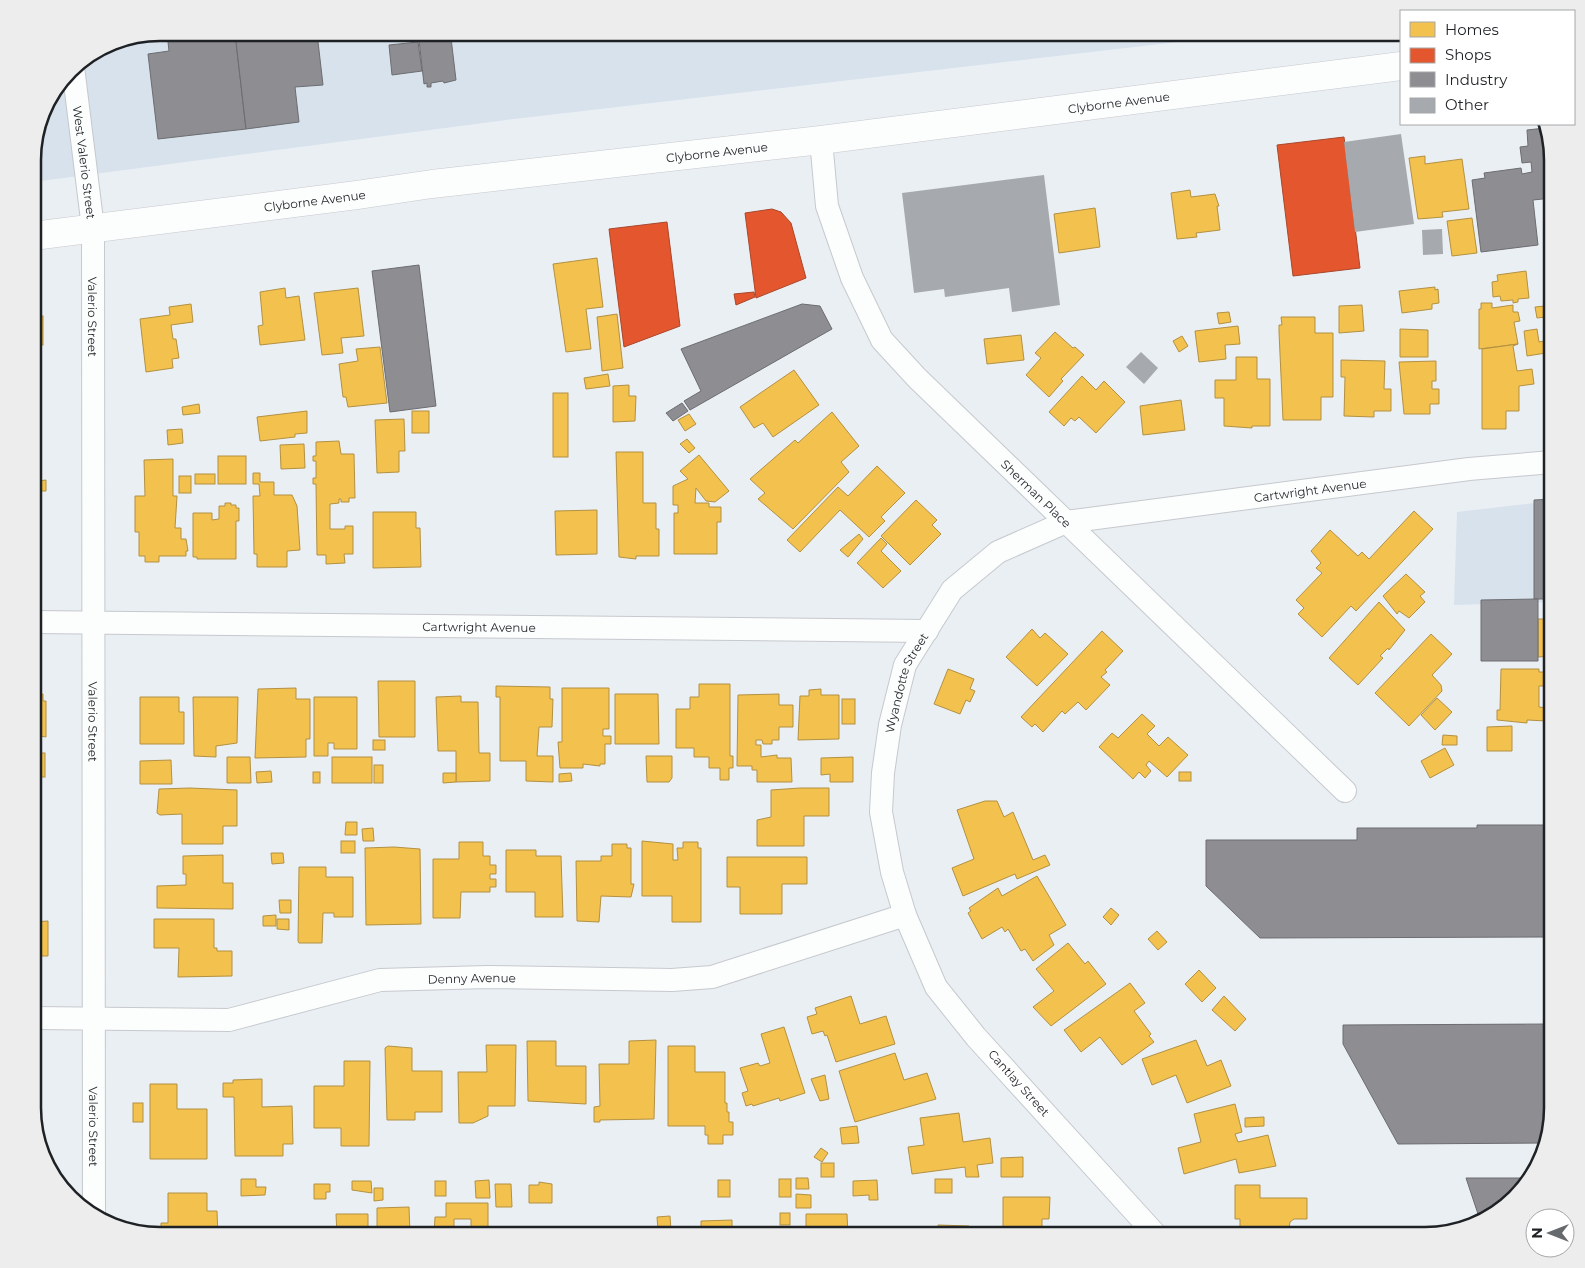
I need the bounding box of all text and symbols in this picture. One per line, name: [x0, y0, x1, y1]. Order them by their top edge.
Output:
legend: [1400, 10, 1575, 125]
text: Homes: [1445, 20, 1499, 39]
text: Shops: [1445, 45, 1491, 64]
text: Industry: [1445, 70, 1508, 89]
street label: Clyborne Avenue: [1067, 88, 1170, 116]
text: Other: [1445, 95, 1489, 114]
street label: West Valerio Street: [70, 105, 99, 220]
street label: Clyborne Avenue: [665, 139, 769, 165]
street label: Clyborne Avenue: [263, 186, 367, 214]
street label: Valerio Street: [86, 277, 101, 357]
street label: Sherman Place: [998, 456, 1075, 530]
street label: Cartwright Avenue: [1253, 475, 1367, 505]
street label: Cartwright Avenue: [422, 618, 536, 635]
street label: Wyandotte Street: [881, 630, 931, 734]
street label: Valerio Street: [86, 682, 101, 762]
street label: Denny Avenue: [427, 969, 516, 986]
street label: Cantlay Street: [985, 1047, 1053, 1120]
street label: Valerio Street: [86, 1087, 101, 1167]
north arrow: [1525, 1208, 1575, 1258]
text: N: [1528, 1227, 1546, 1239]

